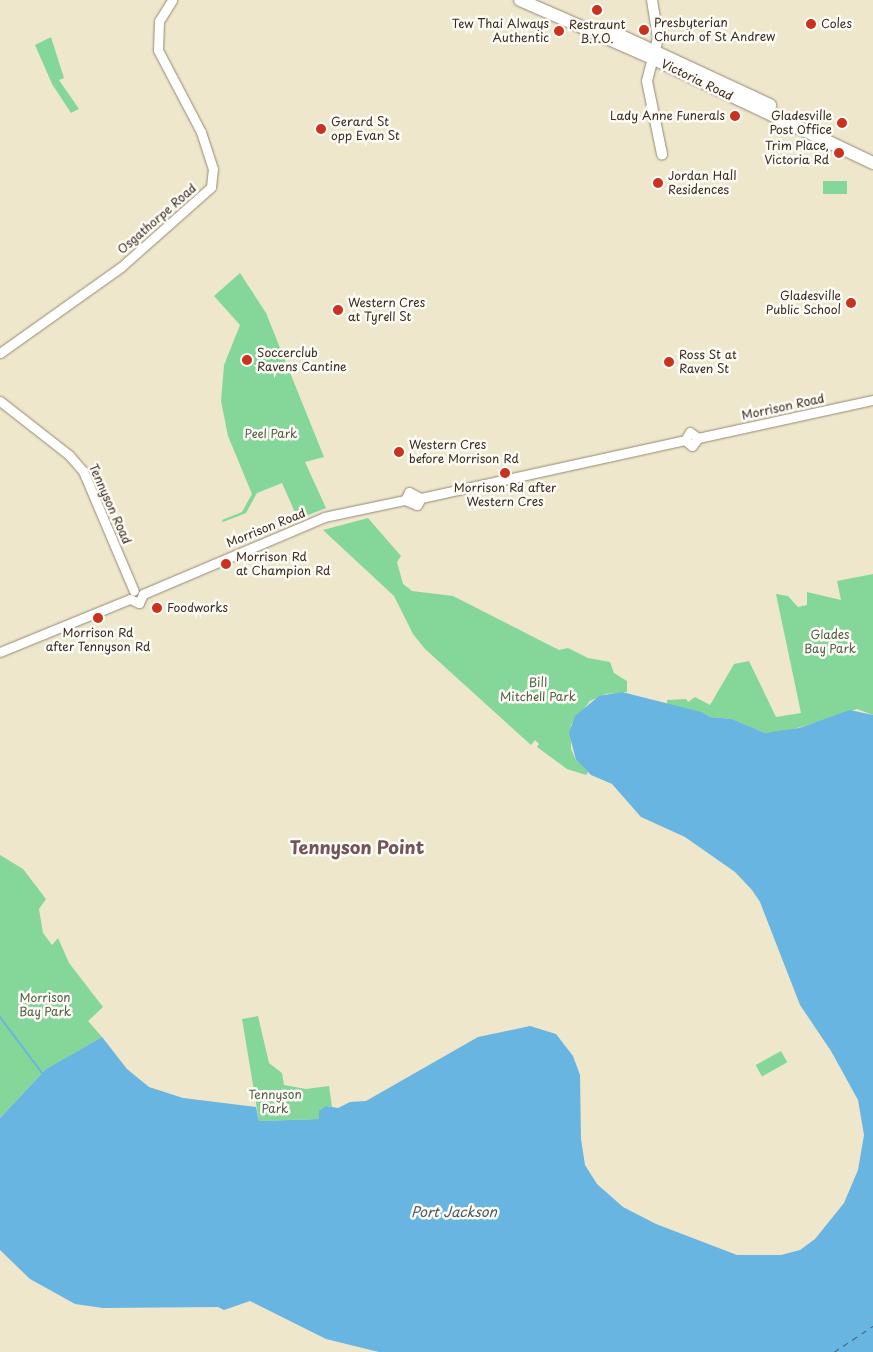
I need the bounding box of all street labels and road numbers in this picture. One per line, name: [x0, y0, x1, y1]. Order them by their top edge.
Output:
street label: Victoria Road: [659, 56, 735, 104]
street label: Osgathorpe Road: [115, 181, 199, 257]
street label: Morrison Road: [740, 391, 826, 423]
street label: Tennyson Road: [86, 462, 134, 546]
street label: Morrison Road: [224, 506, 308, 550]

